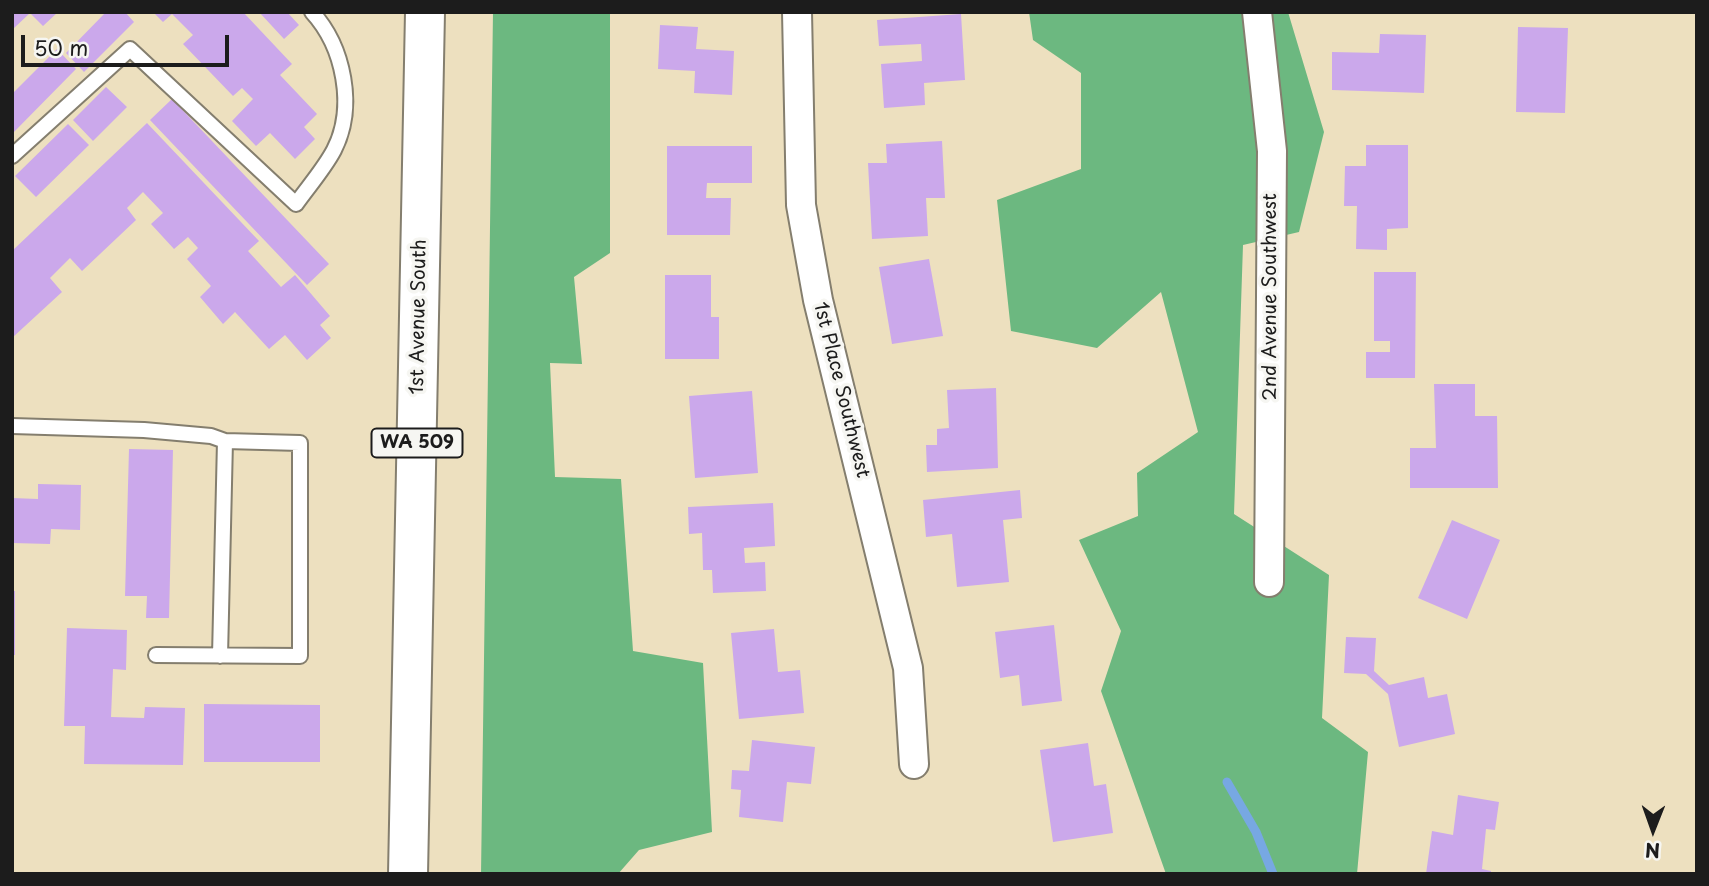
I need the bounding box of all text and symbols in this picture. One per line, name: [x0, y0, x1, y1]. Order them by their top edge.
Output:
scale bar: [24, 21, 233, 65]
text: 50 m: [34, 31, 88, 63]
street label: 2nd Avenue Southwest: [1260, 193, 1282, 401]
street label: 1st Avenue South: [406, 239, 432, 395]
street label: 1st Place Southwest: [808, 300, 874, 480]
road number: WA 509: [372, 428, 462, 458]
north arrow: [1618, 795, 1688, 865]
text: N: [1645, 837, 1660, 865]

